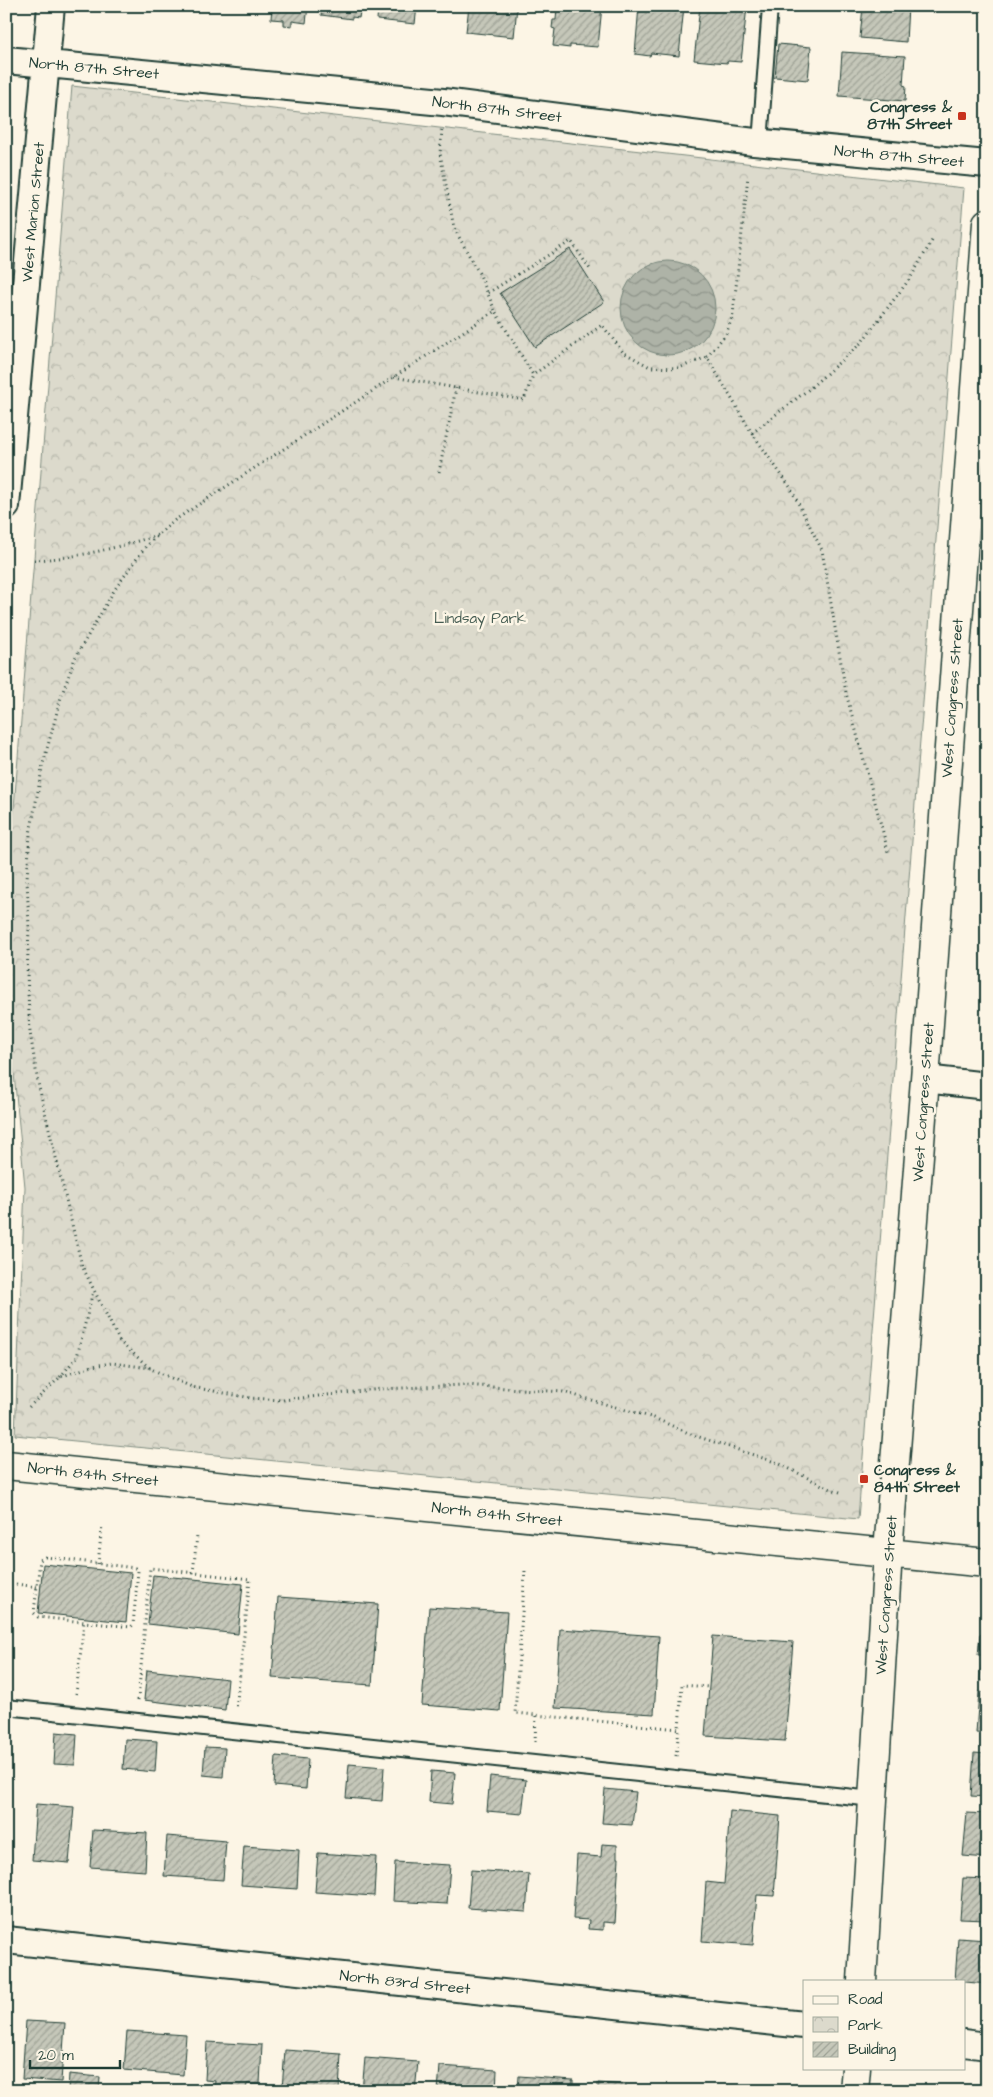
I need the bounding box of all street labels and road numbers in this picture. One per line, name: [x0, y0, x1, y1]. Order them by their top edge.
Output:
street label: North 87th Street: [28, 52, 160, 85]
street label: North 87th Street: [431, 91, 563, 128]
street label: North 87th Street: [833, 140, 965, 173]
street label: West Marion Street: [17, 141, 50, 283]
street label: West Congress Street: [936, 618, 970, 779]
street label: West Congress Street: [907, 1022, 941, 1183]
street label: North 84th Street: [27, 1457, 159, 1492]
street label: North 84th Street: [431, 1497, 563, 1532]
street label: West Congress Street: [870, 1515, 904, 1676]
street label: North 83rd Street: [339, 1965, 471, 2000]

